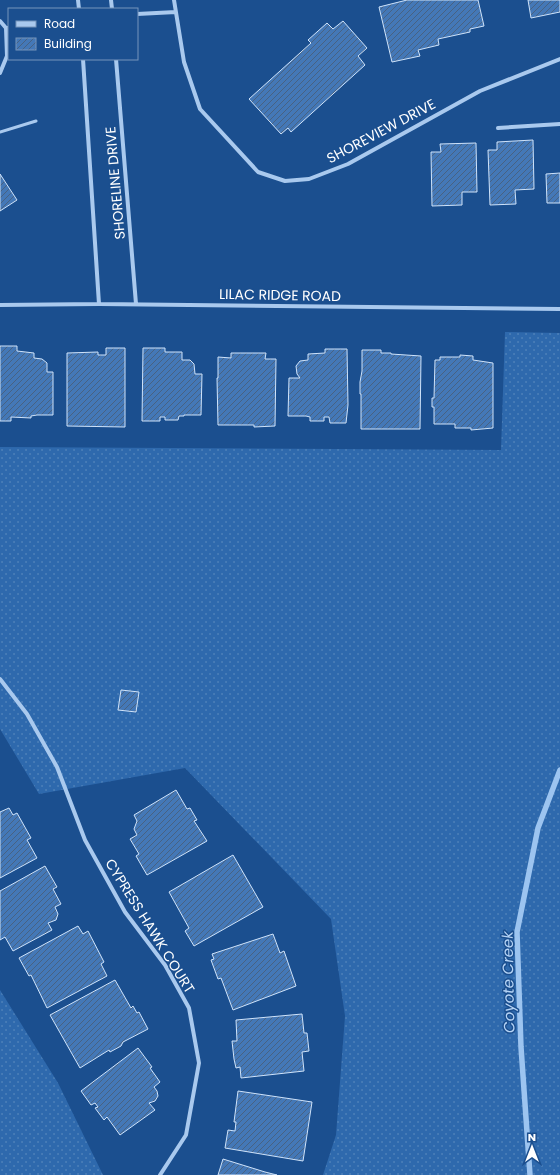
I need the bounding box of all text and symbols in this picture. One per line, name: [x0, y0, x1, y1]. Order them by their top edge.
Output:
legend: [8, 8, 138, 60]
text: Road: [44, 15, 75, 32]
text: Building: [44, 35, 92, 52]
street label: SHOREVIEW DRIVE: [323, 94, 439, 168]
street label: SHORELINE DRIVE: [100, 126, 130, 240]
street label: LILAC RIDGE ROAD: [219, 284, 341, 306]
street label: CYPRESS HAWK COURT: [100, 855, 200, 997]
water label: Coyote Creek: [497, 930, 519, 1033]
north arrow: [512, 1127, 552, 1167]
text: N: [528, 1129, 536, 1145]

